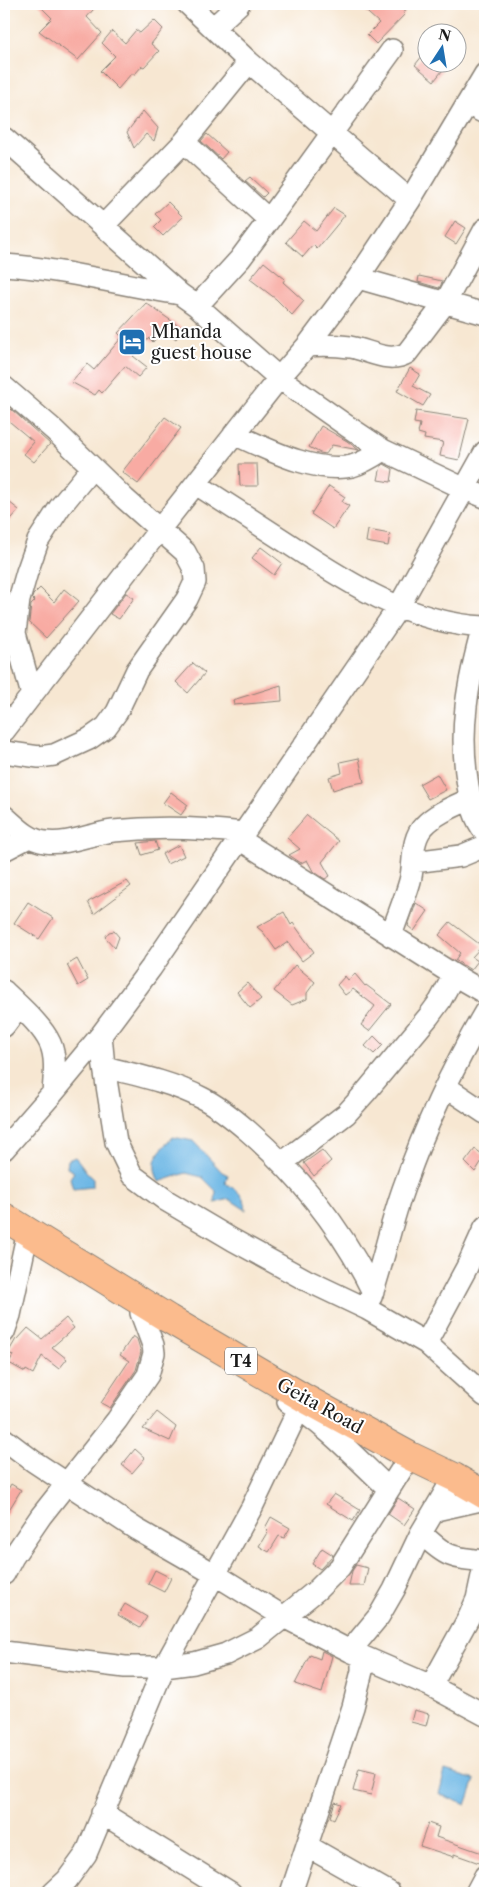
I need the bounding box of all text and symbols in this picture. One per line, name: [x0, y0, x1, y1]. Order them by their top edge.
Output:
north arrow: [416, 22, 466, 72]
text: N: [437, 25, 453, 45]
place label: Mhanda guest house: [151, 321, 252, 364]
hotel icon: Mhanda guest house: [117, 327, 147, 357]
road number: T4: [225, 1348, 257, 1374]
street label: Geita Road: [273, 1373, 367, 1439]

